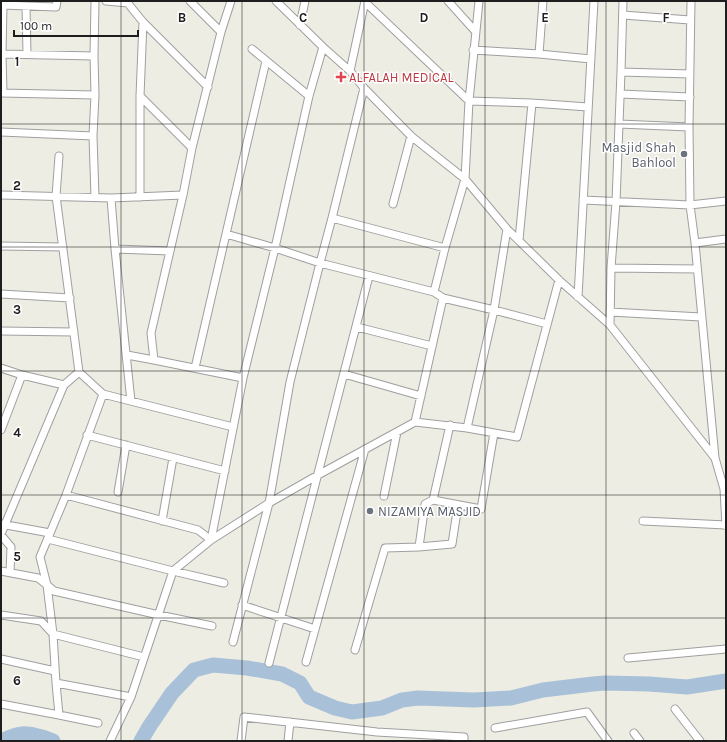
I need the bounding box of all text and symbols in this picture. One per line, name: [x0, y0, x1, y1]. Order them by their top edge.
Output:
text: B: [178, 10, 186, 25]
text: C: [299, 10, 307, 25]
text: D: [420, 10, 429, 25]
text: E: [541, 10, 549, 25]
text: F: [662, 10, 670, 25]
scale bar: [14, 12, 138, 38]
text: 100 m: [20, 19, 52, 33]
text: 1: [15, 54, 19, 69]
place label: ALFALAH MEDICAL: [349, 70, 453, 85]
marker: ALFALAH MEDICAL: [336, 72, 346, 82]
place label: Masjid Shah Bahlool: [602, 140, 676, 170]
marker: Masjid Shah Bahlool: [679, 149, 689, 159]
text: 2: [13, 178, 21, 193]
text: 3: [13, 302, 21, 317]
text: 4: [13, 425, 21, 440]
place label: NIZAMIYA MASJID: [378, 504, 481, 519]
marker: NIZAMIYA MASJID: [365, 506, 375, 516]
text: 5: [13, 549, 21, 564]
text: 6: [13, 673, 21, 688]

